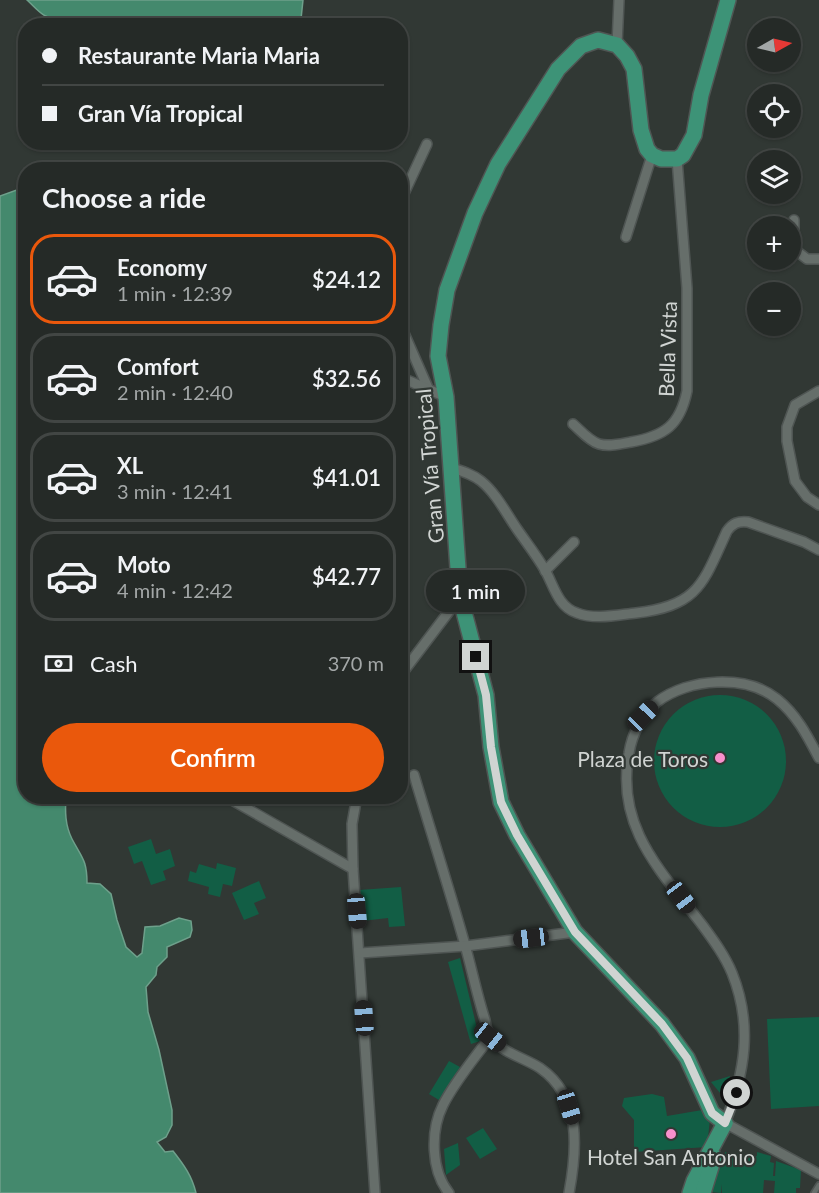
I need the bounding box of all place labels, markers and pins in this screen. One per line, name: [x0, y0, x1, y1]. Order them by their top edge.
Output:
place label: Plaza de Toros: [577, 746, 708, 771]
marker: Plaza de Toros: [713, 751, 727, 765]
marker: Hotel San Antonio: [664, 1127, 678, 1141]
place label: Hotel San Antonio: [587, 1144, 755, 1169]

